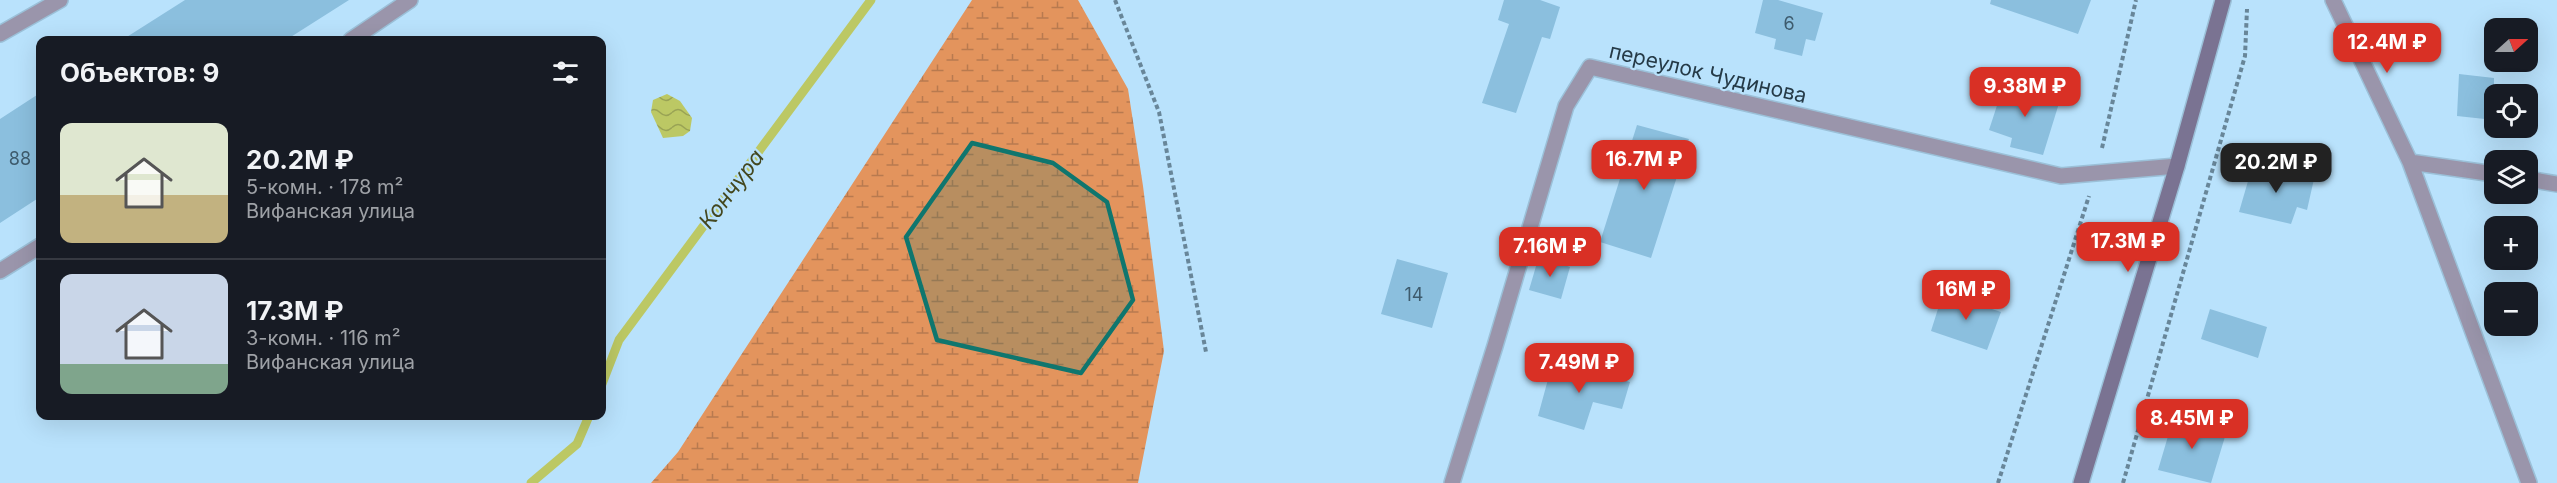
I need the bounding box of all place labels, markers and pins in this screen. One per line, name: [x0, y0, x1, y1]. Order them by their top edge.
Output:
pin: 12.4M ₽: [2332, 23, 2442, 74]
pin: 9.38M ₽: [1970, 67, 2080, 118]
pin: 16.7M ₽: [1589, 140, 1699, 191]
pin: 20.2M ₽: [2221, 143, 2331, 194]
pin: 17.3M ₽: [2073, 222, 2183, 273]
pin: 7.16M ₽: [1495, 227, 1605, 278]
pin: 16M ₽: [1924, 270, 2008, 321]
pin: 7.49M ₽: [1524, 343, 1634, 394]
pin: 8.45M ₽: [2137, 399, 2247, 450]

